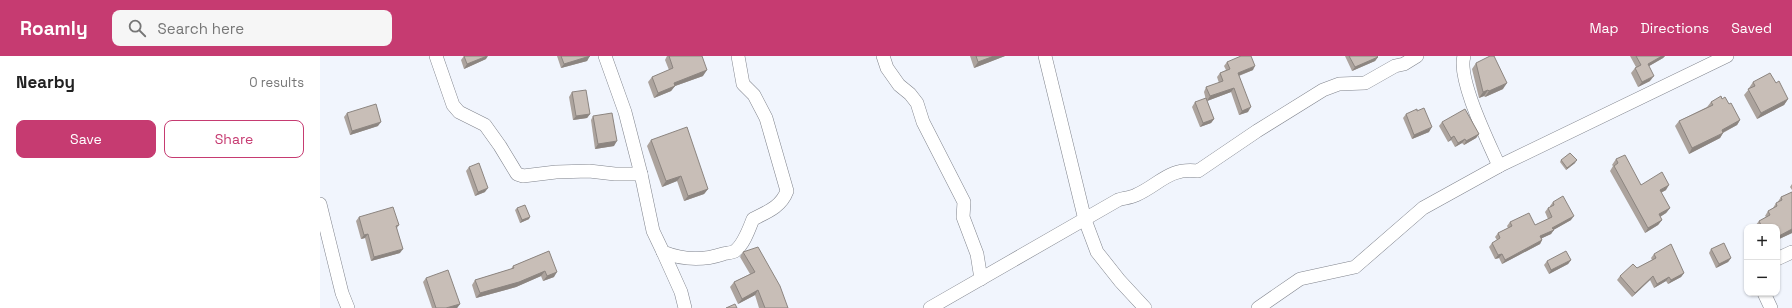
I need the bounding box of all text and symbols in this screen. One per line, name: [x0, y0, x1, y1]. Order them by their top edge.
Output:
search box: [112, 10, 392, 46]
text: Roamly: [20, 16, 88, 41]
icon: search: [126, 17, 148, 39]
text: Search here: [158, 19, 244, 38]
text: Map: [1589, 19, 1619, 37]
text: Directions: [1641, 19, 1709, 37]
text: Saved: [1731, 19, 1772, 37]
text: Nearby: [16, 71, 75, 93]
text: 0 results: [249, 74, 304, 91]
button: Save: [16, 120, 156, 158]
button: Share: [164, 120, 304, 158]
map controls: [1744, 224, 1780, 296]
button: +: [1744, 224, 1780, 260]
button: −: [1744, 260, 1780, 296]

